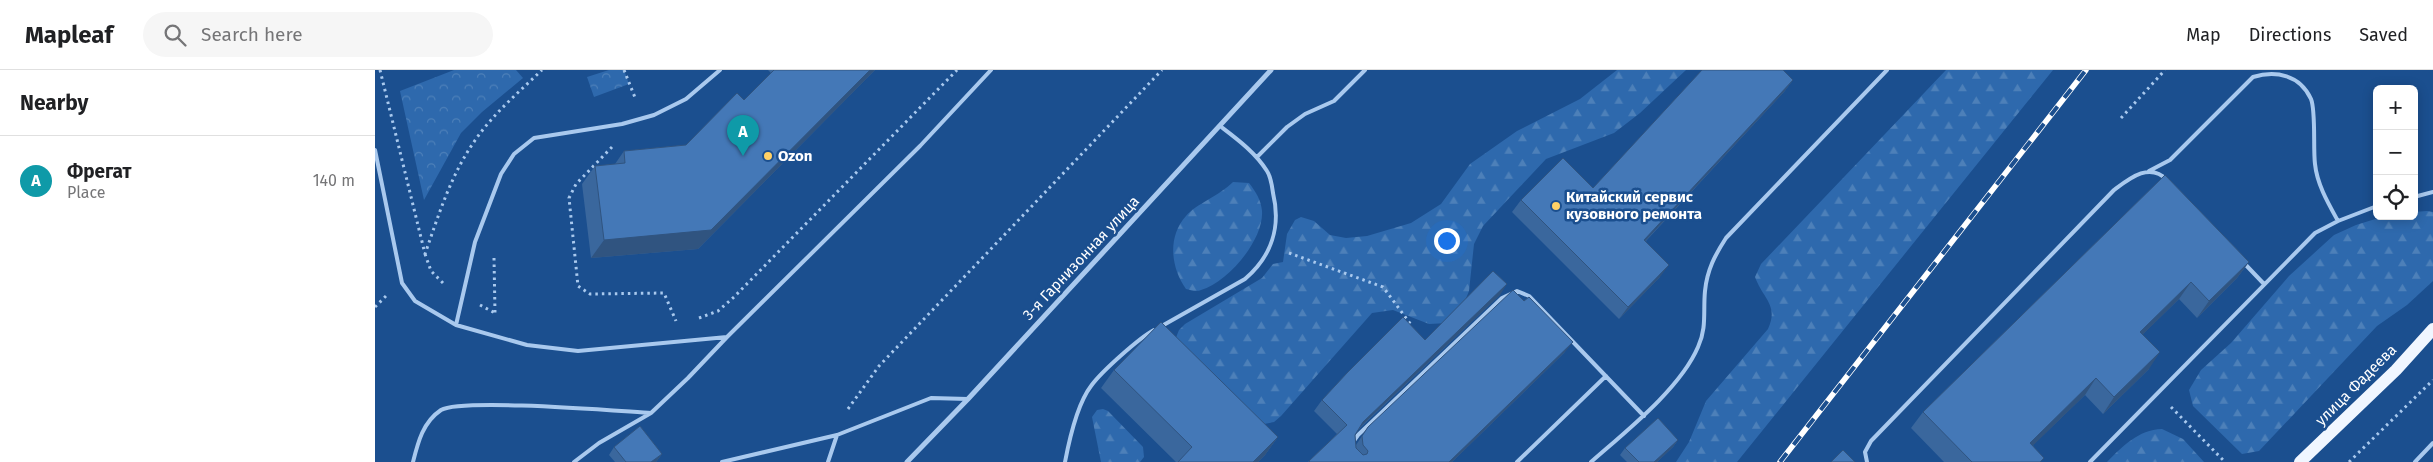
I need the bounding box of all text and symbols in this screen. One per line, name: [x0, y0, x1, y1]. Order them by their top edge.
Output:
search box: [143, 12, 493, 57]
text: Mapleaf: [25, 21, 113, 49]
icon: search: [161, 21, 189, 49]
text: Search here: [201, 23, 303, 46]
text: Map: [2186, 24, 2221, 46]
text: Directions: [2249, 24, 2331, 46]
text: Saved: [2359, 24, 2408, 46]
map controls: [2373, 85, 2418, 220]
button: +: [2373, 85, 2418, 130]
text: Nearby: [20, 90, 88, 116]
pin: A: [727, 115, 759, 156]
button: −: [2373, 130, 2418, 175]
place label: Ozon: [778, 147, 812, 165]
marker: Ozon: [762, 150, 774, 162]
text: Фрегат: [67, 160, 132, 183]
text: A: [31, 171, 41, 190]
text: 140 m: [313, 171, 355, 190]
button: locate: [2373, 175, 2418, 220]
text: Place: [67, 183, 106, 202]
place label: Китайский сервис кузовного ремонта: [1566, 188, 1702, 223]
street label: 3-я Гарнизонная улица: [1019, 192, 1143, 324]
marker: Китайский сервис кузовного ремонта: [1550, 200, 1562, 212]
your location: [1434, 228, 1460, 254]
street label: улица Фадеева: [2312, 341, 2400, 429]

